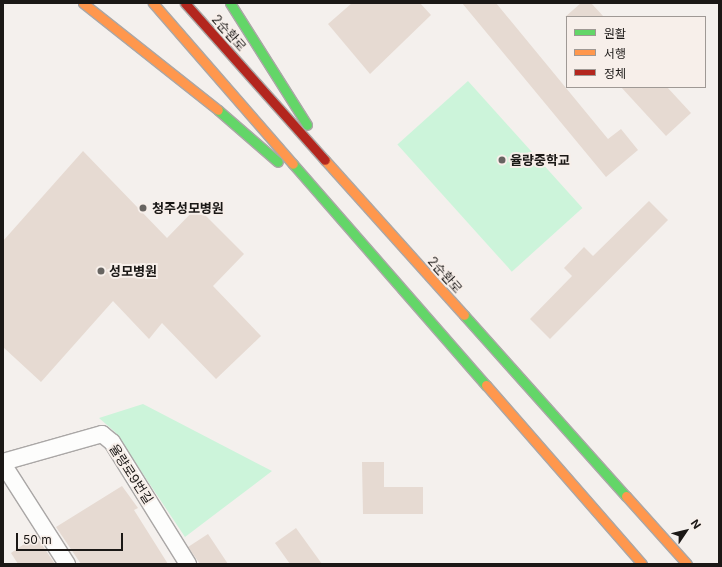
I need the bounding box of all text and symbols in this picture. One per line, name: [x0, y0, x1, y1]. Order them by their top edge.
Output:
street label: 2순환로: [209, 12, 249, 54]
legend: [566, 16, 706, 88]
text: 원활: [604, 26, 626, 41]
text: 서행: [604, 46, 626, 61]
text: 정체: [604, 66, 626, 81]
place label: 율량중학교: [510, 152, 570, 168]
marker: 율량중학교: [497, 155, 507, 165]
place label: 청주성모병원: [152, 200, 224, 216]
marker: 청주성모병원: [137, 202, 149, 214]
street label: 2순환로: [425, 254, 465, 296]
place label: 성모병원: [109, 263, 157, 279]
marker: 성모병원: [96, 266, 106, 276]
street label: 율량로9번길: [106, 441, 156, 507]
north arrow: [666, 511, 706, 551]
text: N: [688, 517, 704, 532]
scale bar: [18, 525, 125, 551]
text: 50 m: [23, 532, 52, 547]

